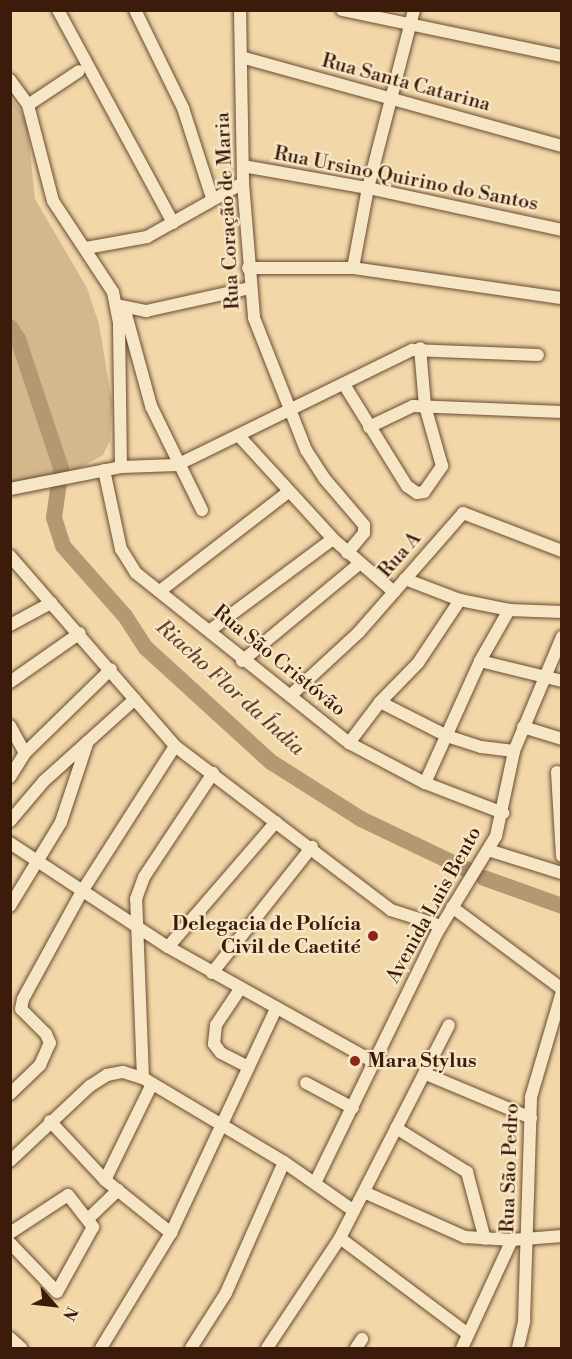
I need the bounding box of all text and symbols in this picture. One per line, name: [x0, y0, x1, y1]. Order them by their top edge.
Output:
street label: Rua Santa Catarina: [319, 49, 493, 117]
street label: Rua Coração de Maria: [211, 112, 245, 310]
street label: Rua Ursino Quirino do Santos: [272, 142, 540, 216]
street label: Rua A: [373, 527, 427, 583]
street label: Rua São Cristóvão: [208, 600, 350, 722]
water label: Riacho Flor da Índia: [151, 615, 309, 761]
street label: Avenida Luis Bento: [381, 823, 487, 987]
place label: Delegacia de Polícia Civil de Caetité: [172, 912, 361, 959]
marker: Delegacia de Polícia Civil de Caetité: [366, 929, 380, 943]
place label: Mara Stylus: [367, 1049, 476, 1073]
marker: Mara Stylus: [348, 1054, 362, 1068]
street label: Rua São Pedro: [496, 1103, 524, 1233]
north arrow: [24, 1275, 84, 1335]
text: N: [58, 1303, 82, 1324]

